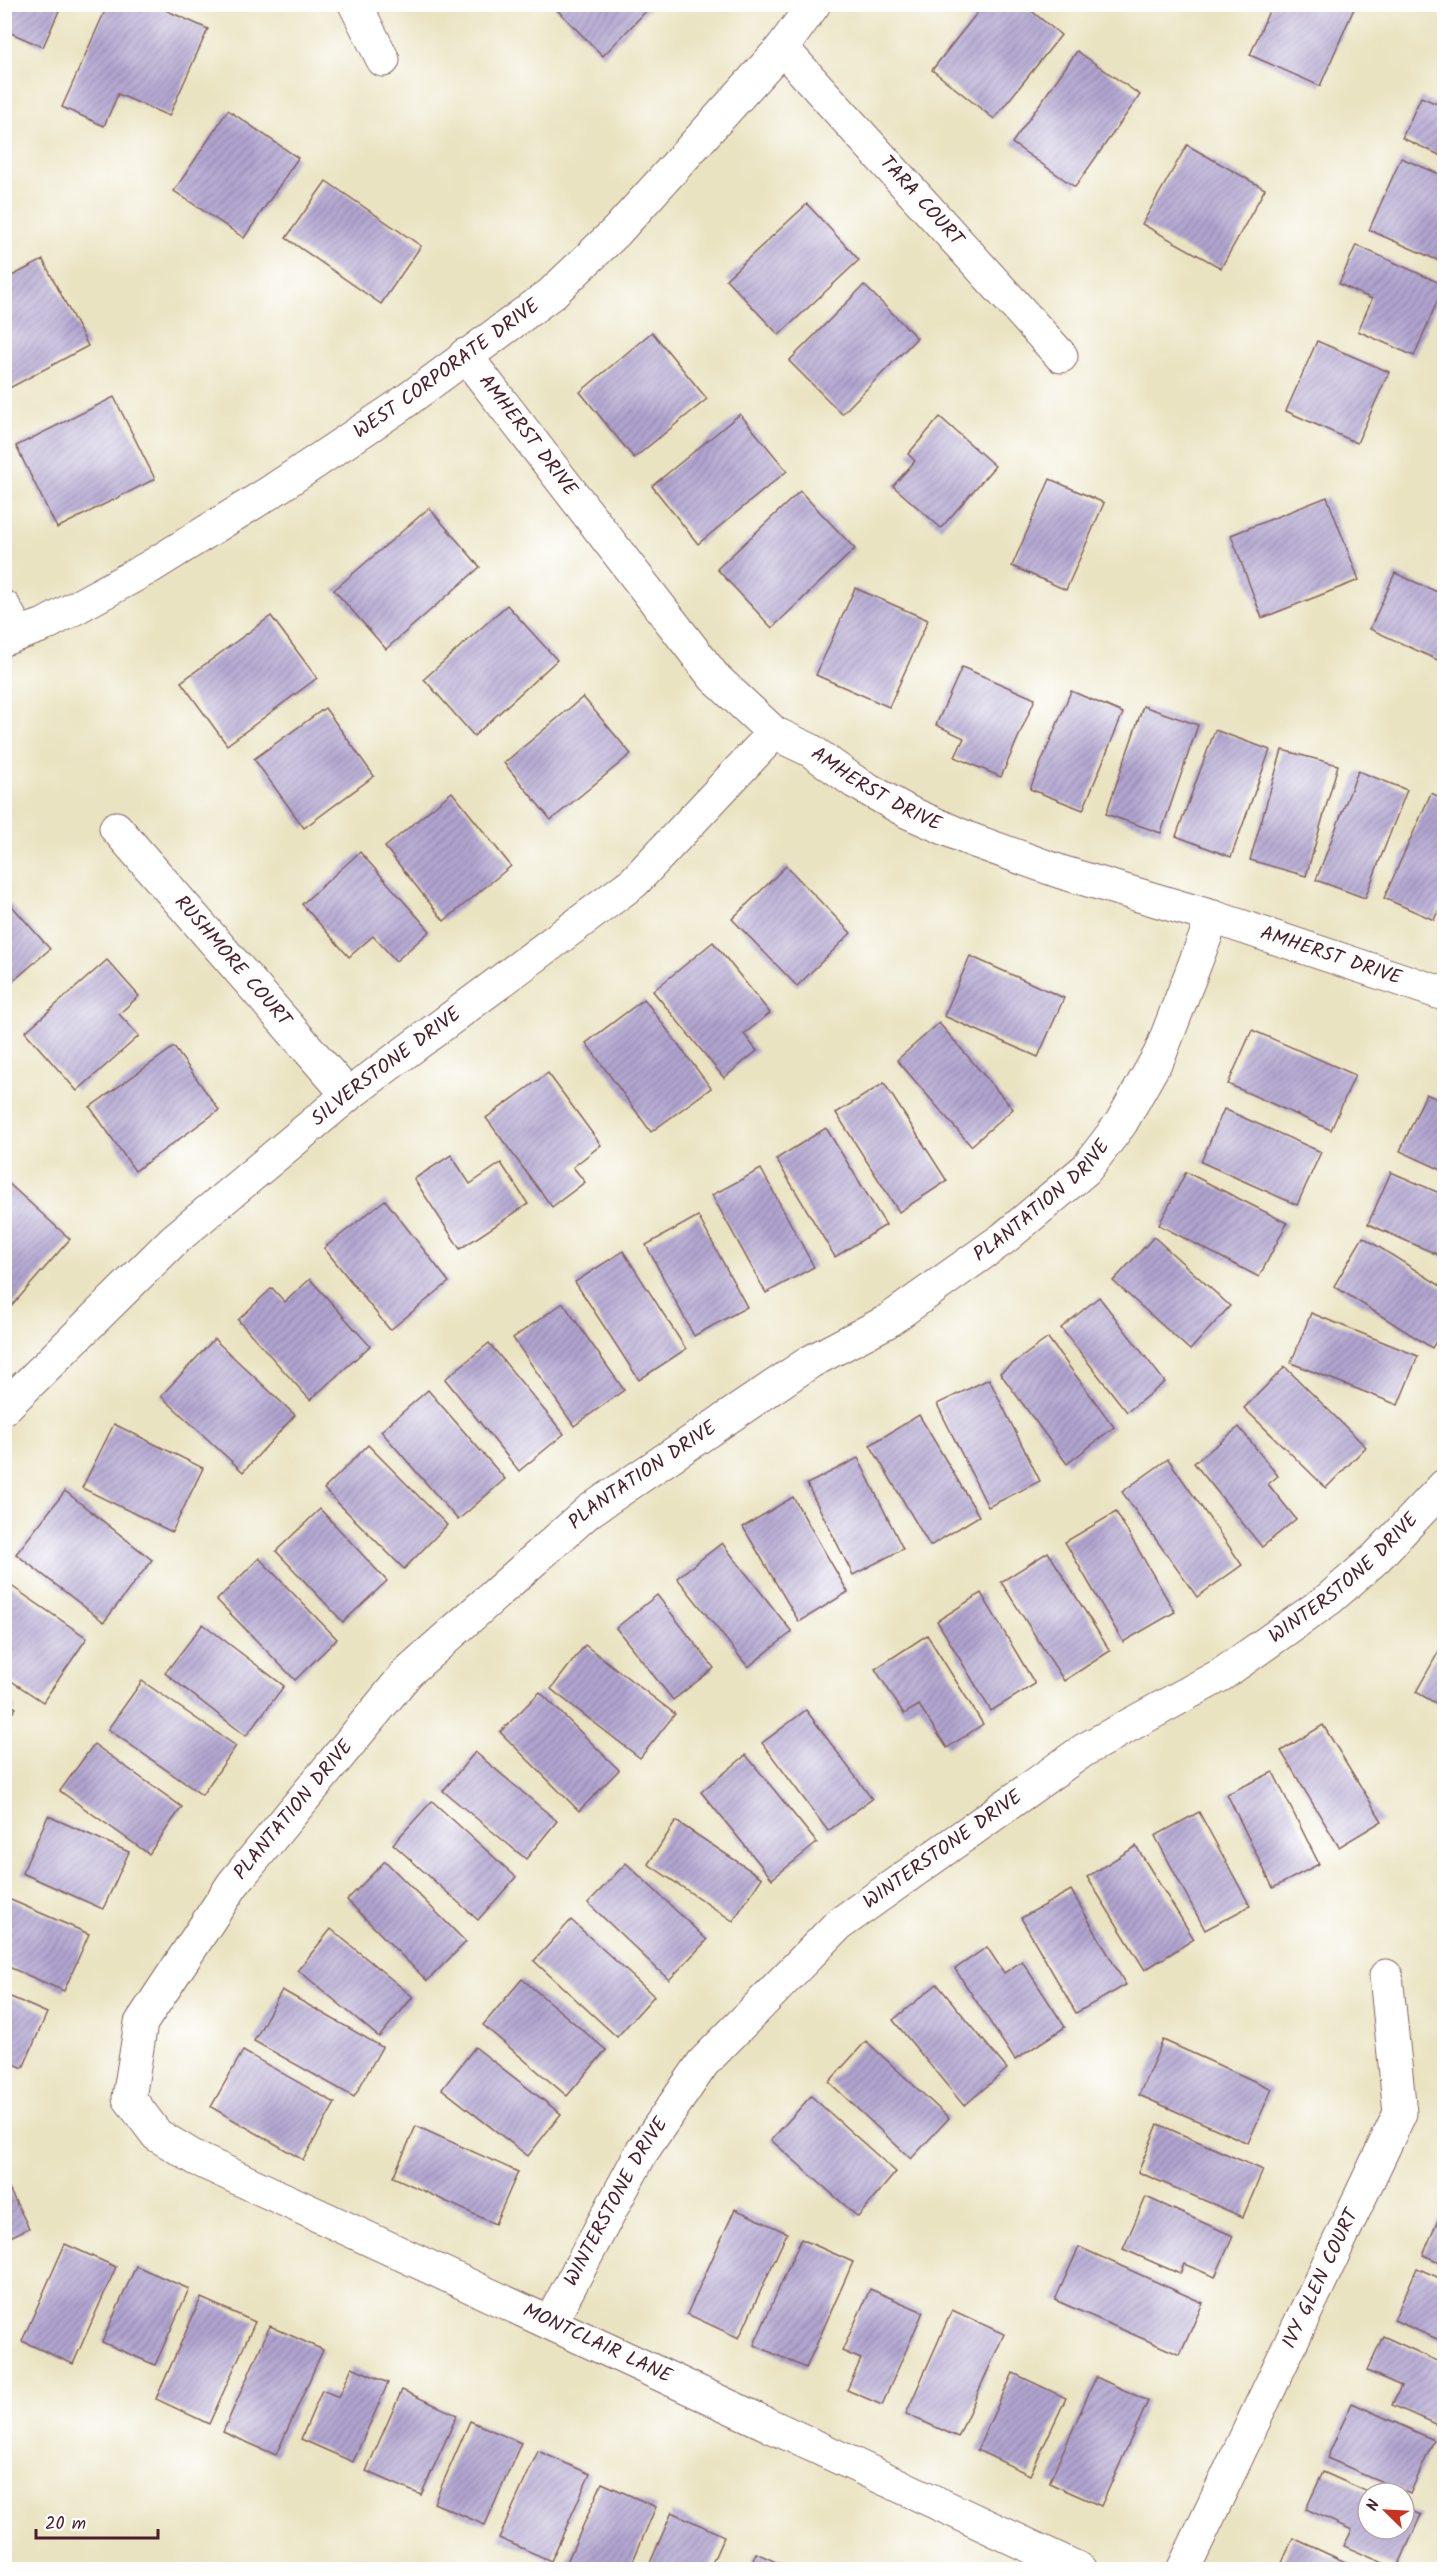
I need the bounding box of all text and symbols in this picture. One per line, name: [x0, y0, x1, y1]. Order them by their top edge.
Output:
street label: TARA COURT: [871, 149, 972, 256]
street label: WEST CORPORATE DRIVE: [347, 290, 548, 448]
street label: AMHERST DRIVE: [470, 368, 586, 505]
street label: AMHERST DRIVE: [804, 739, 947, 841]
street label: RUSHMORE COURT: [166, 889, 300, 1036]
street label: AMHERST DRIVE: [1256, 918, 1407, 995]
street label: SILVERSTONE DRIVE: [304, 999, 470, 1135]
street label: PLANTATION DRIVE: [967, 1132, 1120, 1271]
street label: PLANTATION DRIVE: [561, 1412, 725, 1538]
street label: WINTERSTONE DRIVE: [1262, 1505, 1428, 1652]
street label: PLANTATION DRIVE: [226, 1732, 362, 1888]
street label: WINTERSTONE DRIVE: [857, 1782, 1031, 1918]
street label: WINTERSTONE DRIVE: [556, 2110, 678, 2292]
street label: IVY GLEN COURT: [1274, 2202, 1369, 2354]
street label: MONTCLAIR LANE: [517, 2295, 678, 2393]
north arrow: [1356, 2481, 1416, 2541]
text: N: [1360, 2496, 1387, 2515]
scale bar: [36, 2502, 158, 2540]
text: 20 m: [45, 2510, 86, 2539]

